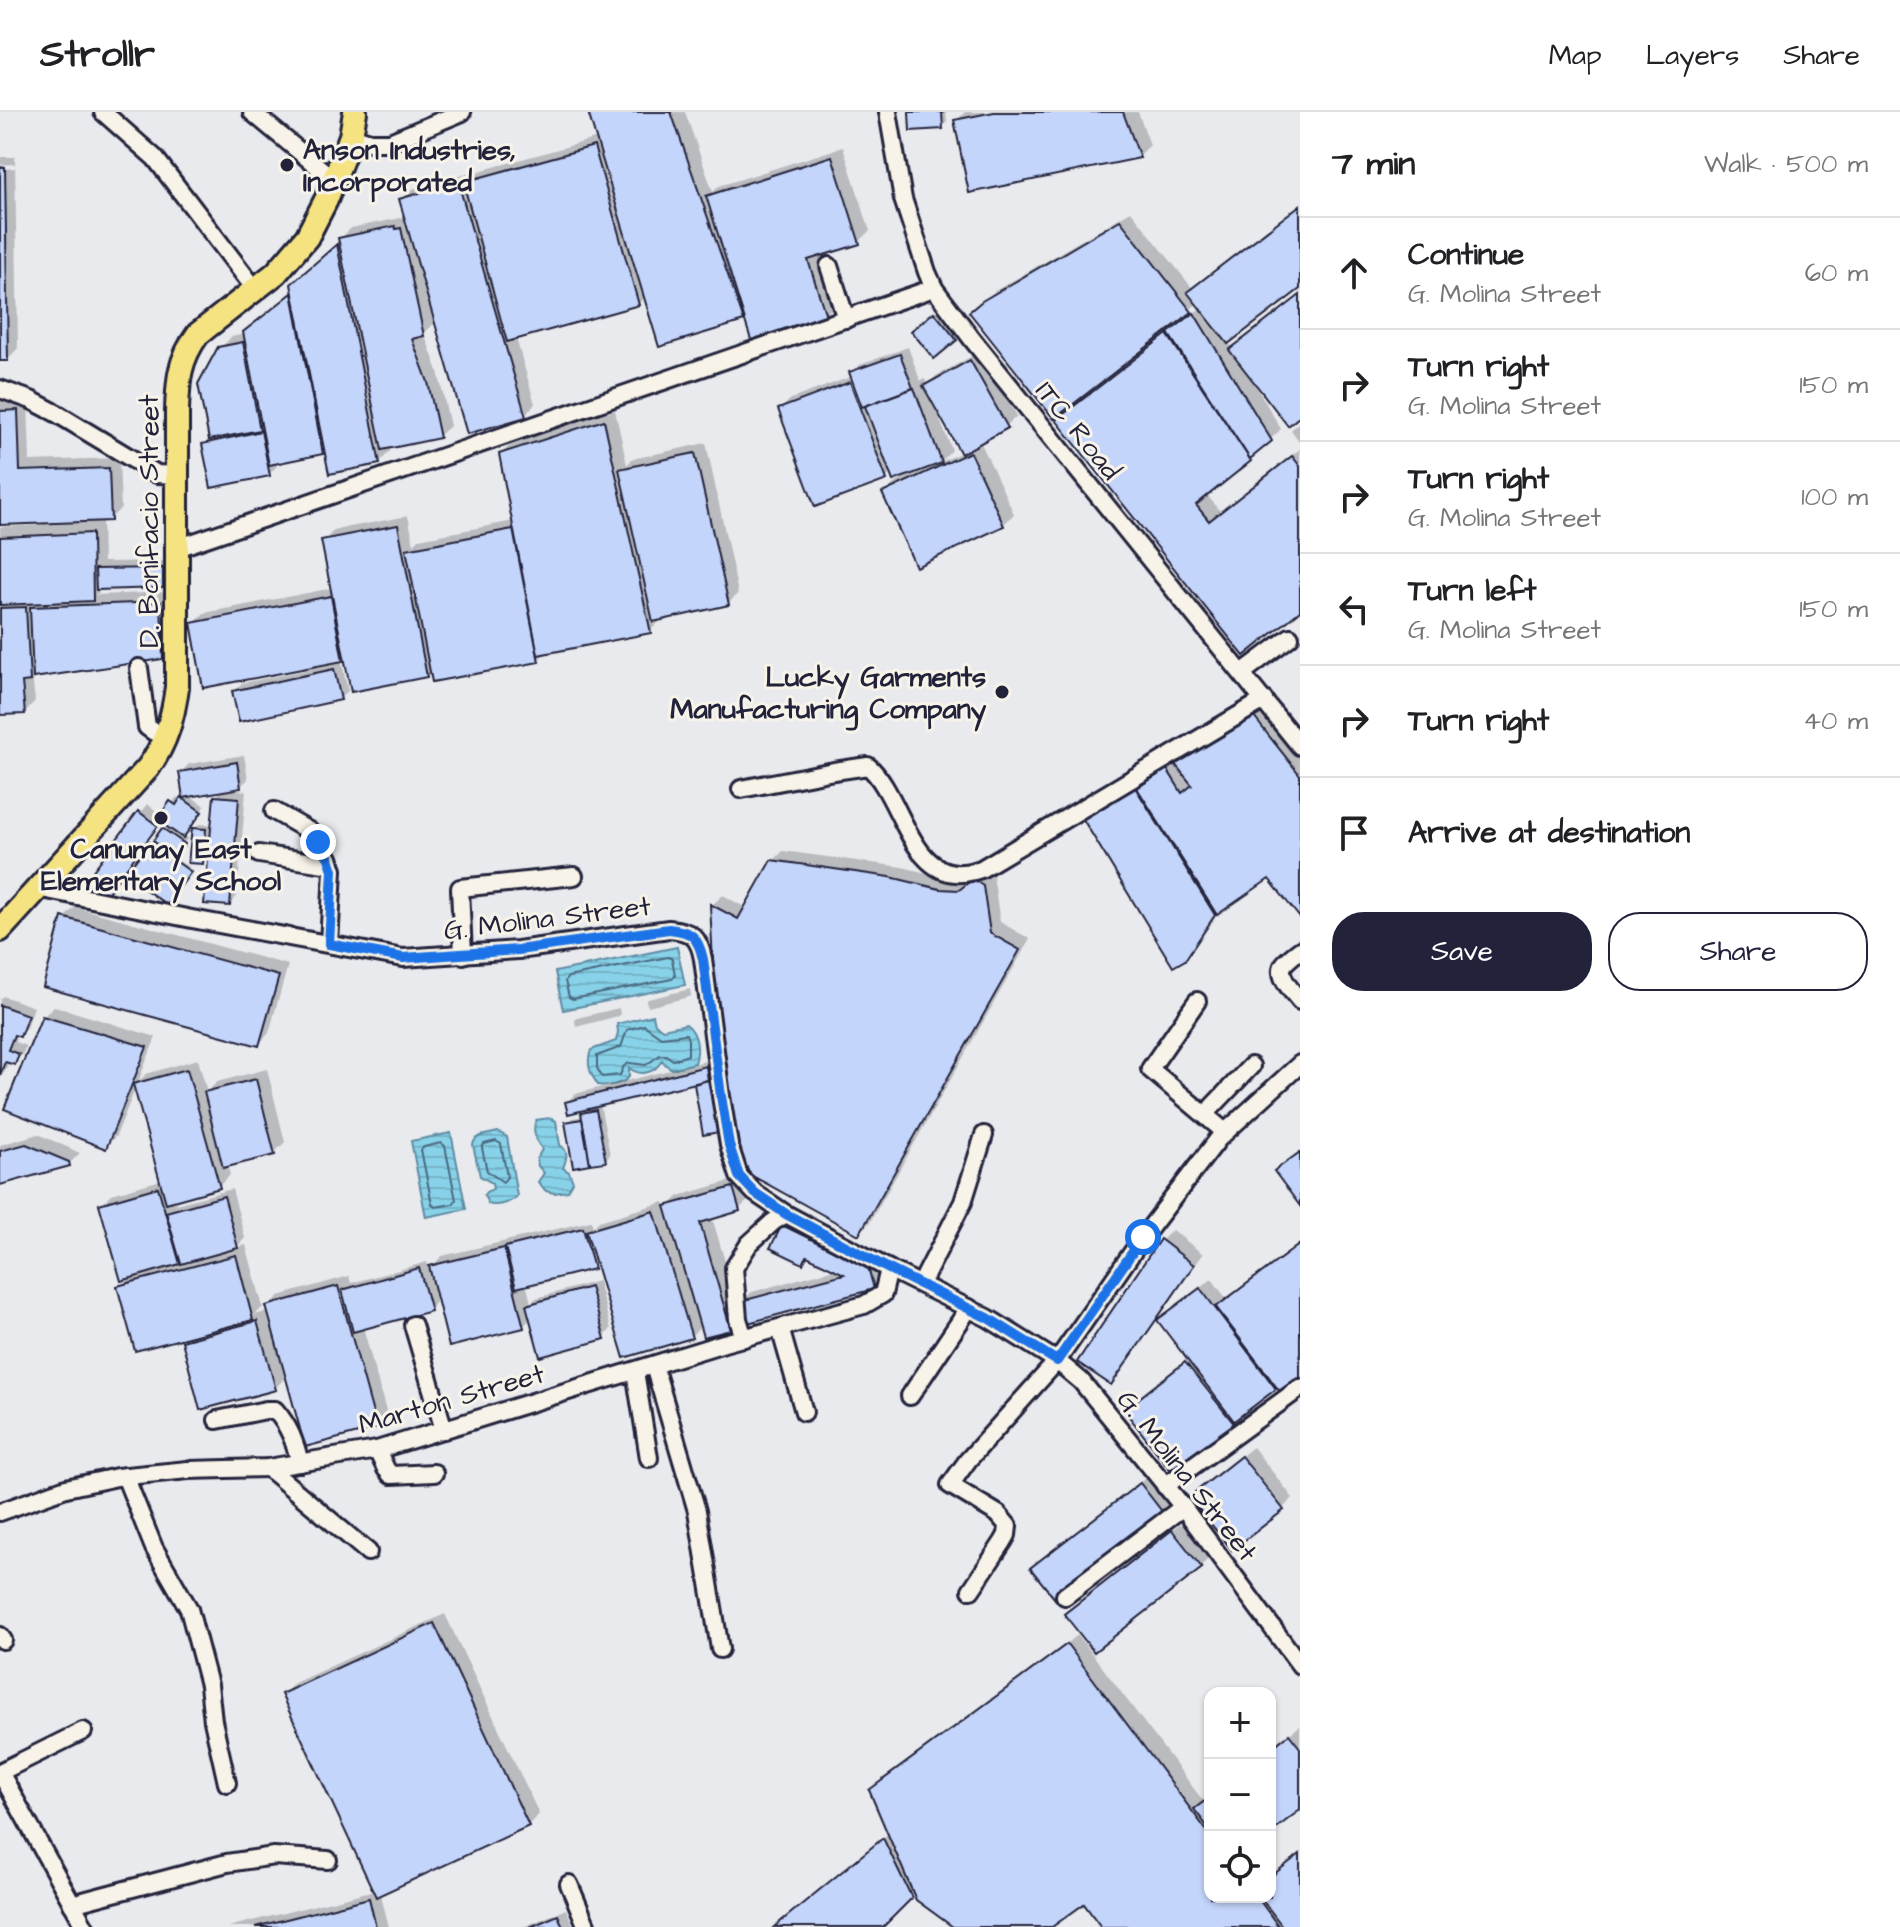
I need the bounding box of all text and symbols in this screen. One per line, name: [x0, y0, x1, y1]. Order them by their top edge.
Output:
text: Strollr: [40, 29, 155, 81]
text: Map: [1549, 36, 1602, 75]
text: Layers: [1646, 36, 1739, 75]
text: Share: [1783, 36, 1860, 75]
place label: Anson Industries, Incorporated: [303, 131, 516, 203]
text: 7 min: [1332, 140, 1415, 188]
text: Walk · 500 m: [1704, 146, 1868, 182]
marker: Anson Industries, Incorporated: [278, 156, 296, 174]
text: Continue: [1408, 234, 1524, 276]
icon: ahead: [1332, 251, 1376, 295]
text: 60 m: [1805, 255, 1868, 291]
text: G. Molina Street: [1408, 276, 1601, 312]
text: Turn right: [1408, 346, 1549, 388]
icon: right: [1332, 363, 1376, 407]
text: 150 m: [1799, 367, 1868, 403]
street label: ITC Road: [1026, 373, 1130, 489]
text: G. Molina Street: [1408, 388, 1601, 424]
street label: D. Bonifacio Street: [130, 394, 169, 648]
text: Turn right: [1408, 458, 1549, 500]
icon: right: [1332, 475, 1376, 519]
text: 100 m: [1801, 479, 1868, 515]
text: G. Molina Street: [1408, 500, 1601, 536]
text: Turn left: [1408, 570, 1536, 612]
icon: left: [1332, 587, 1376, 631]
text: 150 m: [1799, 591, 1868, 627]
text: G. Molina Street: [1408, 612, 1601, 648]
place label: Lucky Garments Manufacturing Company: [670, 658, 987, 732]
marker: Lucky Garments Manufacturing Company: [993, 683, 1011, 701]
icon: right: [1332, 699, 1376, 743]
text: Turn right: [1408, 700, 1549, 742]
text: 40 m: [1803, 703, 1868, 739]
marker: Canumay East Elementary School: [152, 809, 170, 827]
icon: arrive: [1332, 811, 1376, 855]
text: Arrive at destination: [1408, 812, 1690, 854]
route end: [300, 824, 336, 860]
place label: Canumay East Elementary School: [41, 830, 281, 904]
street label: G. Molina Street: [442, 886, 653, 951]
button: Save: [1332, 912, 1592, 991]
button: Share: [1608, 912, 1868, 991]
route start: [1125, 1219, 1161, 1255]
street label: Marton Street: [354, 1354, 549, 1445]
street label: G. Molina Street: [1107, 1382, 1267, 1570]
map controls: [1204, 1687, 1276, 1903]
button: +: [1204, 1687, 1276, 1759]
button: −: [1204, 1759, 1276, 1831]
button: locate: [1204, 1831, 1276, 1903]

